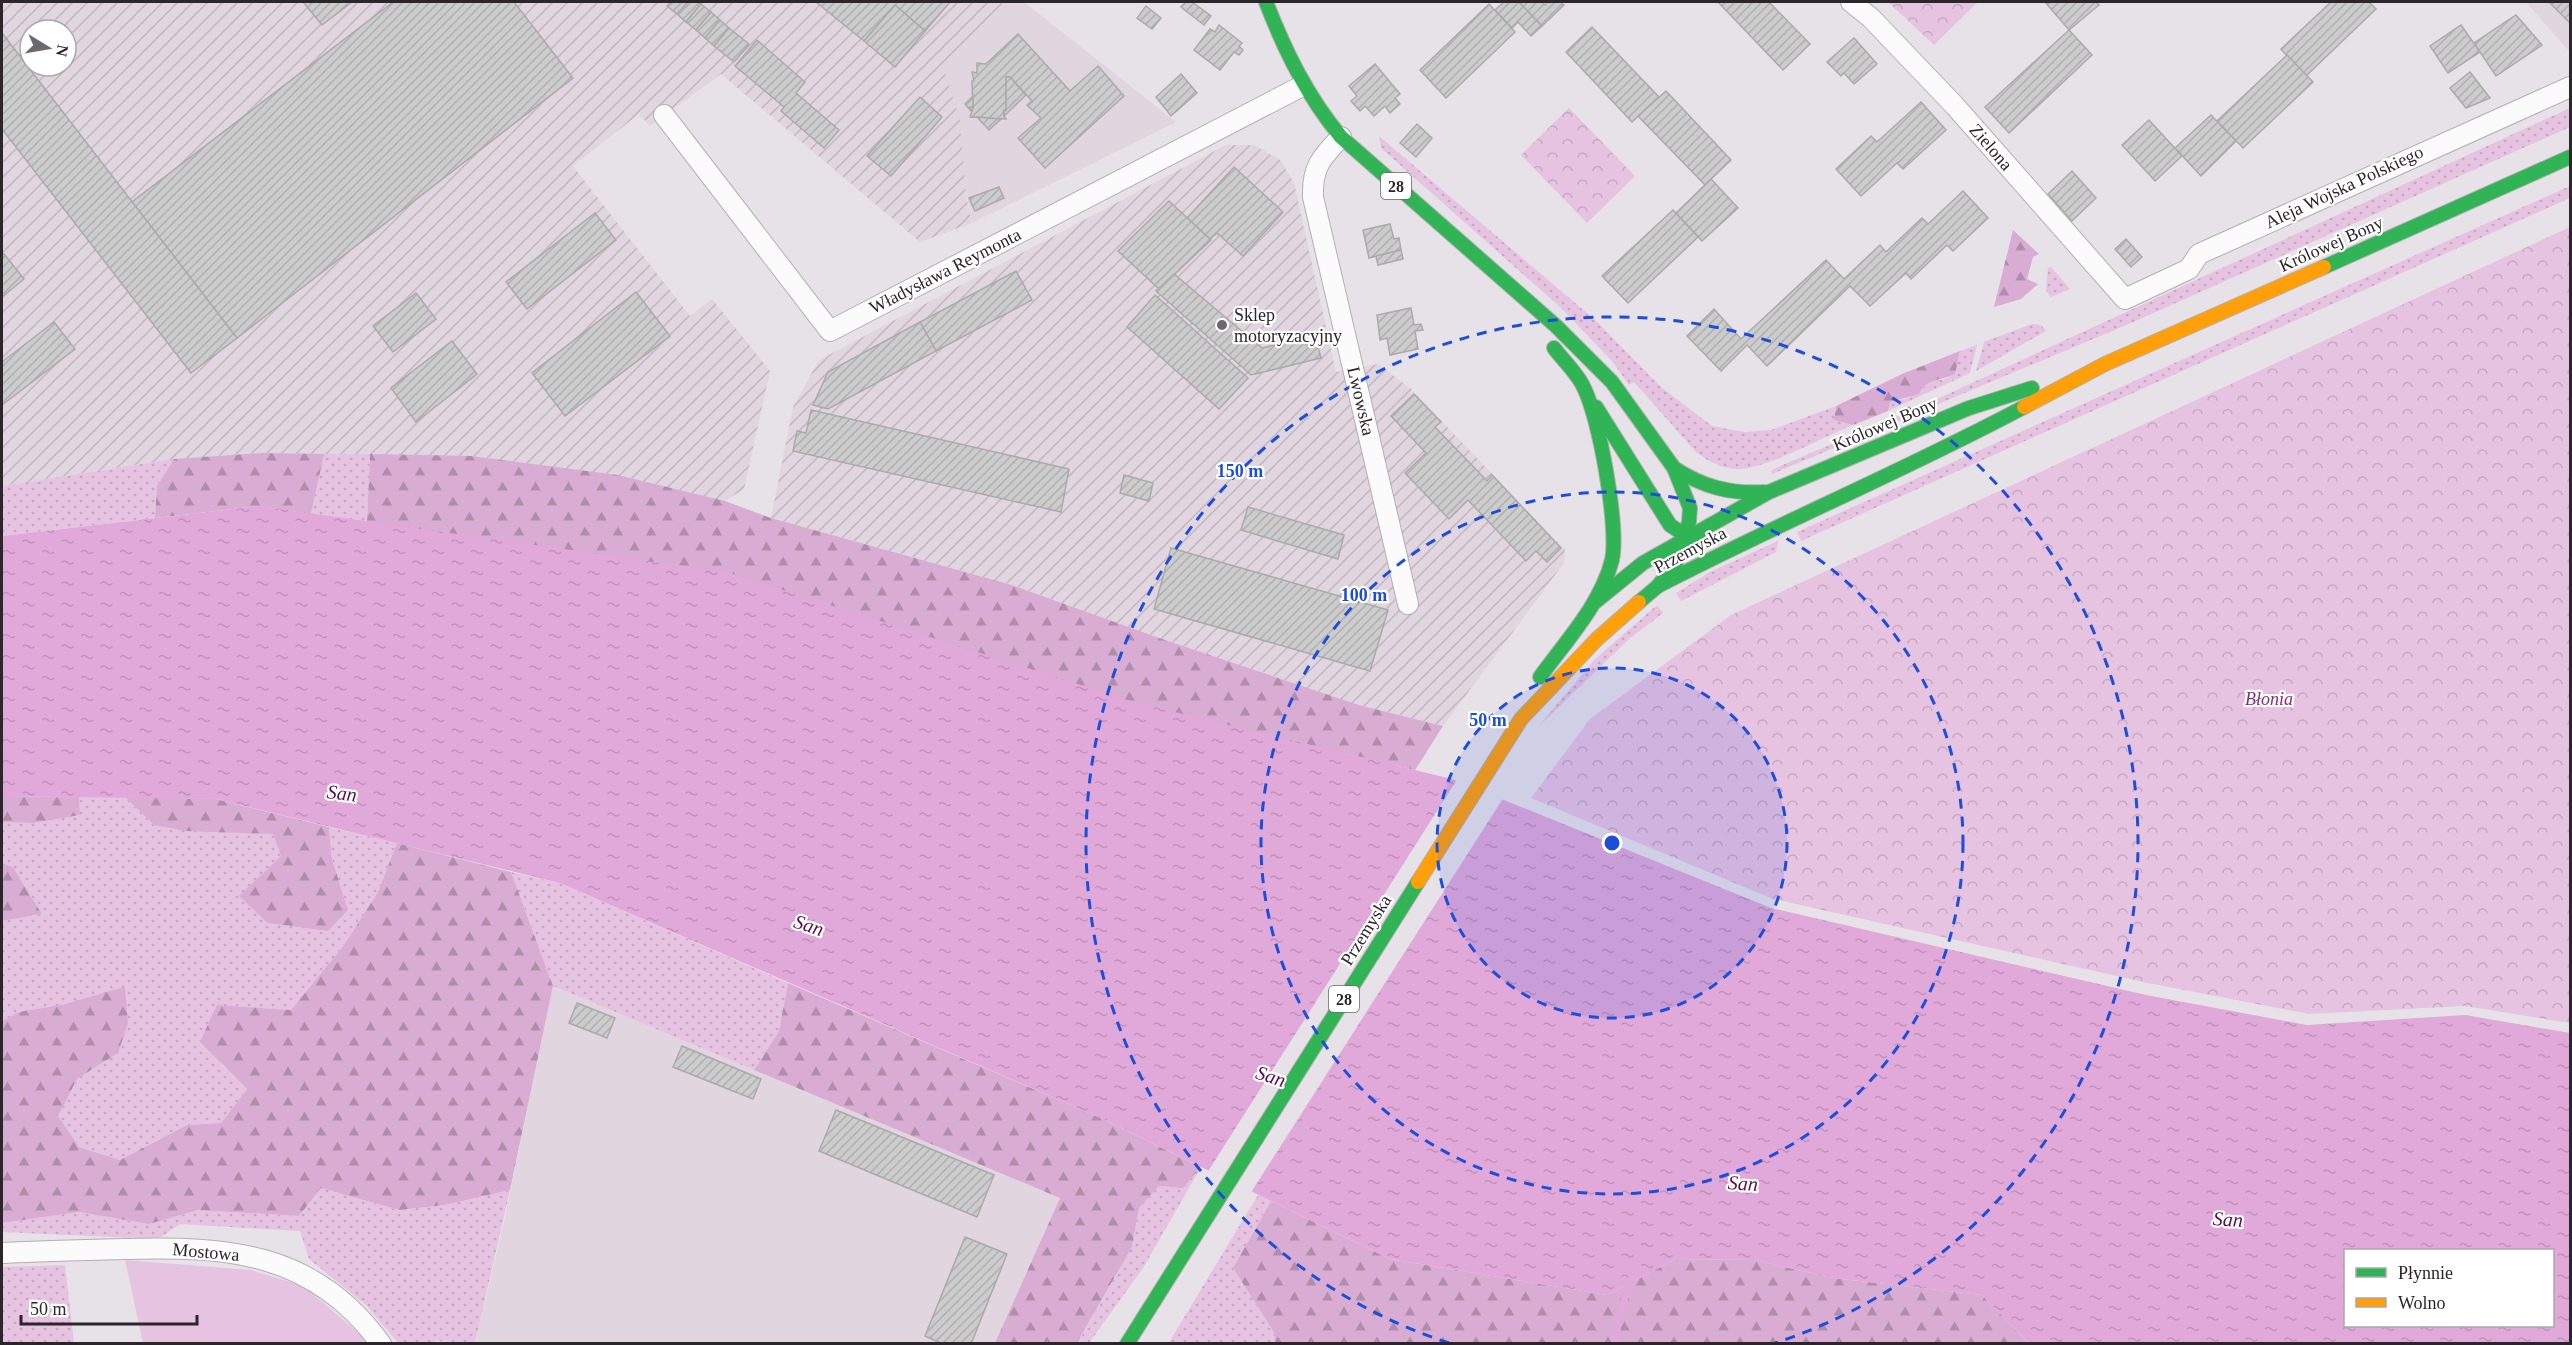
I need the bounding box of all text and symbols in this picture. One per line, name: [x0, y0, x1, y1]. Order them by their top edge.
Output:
north arrow: [18, 18, 78, 78]
text: N: [53, 43, 72, 58]
street label: Zielona: [1965, 120, 2017, 174]
street label: Aleja Wojska Polskiego: [2262, 142, 2426, 232]
road number: 28: [1381, 173, 1411, 199]
street label: Królowej Bony: [2276, 212, 2386, 276]
street label: Władysława Reymonta: [866, 224, 1024, 318]
place label: Sklep motoryzacyjny: [1234, 305, 1342, 346]
marker: Sklep motoryzacyjny: [1215, 318, 1229, 332]
street label: Lwowska: [1343, 365, 1379, 437]
street label: Królowej Bony: [1830, 393, 1940, 455]
text: 150 m: [1217, 461, 1263, 481]
street label: Przemyska: [1650, 523, 1730, 577]
text: 100 m: [1341, 585, 1387, 605]
park label: Błonia: [2245, 689, 2293, 709]
text: 50 m: [1469, 710, 1507, 730]
water label: San: [326, 780, 358, 806]
centre of rings: [1602, 833, 1622, 853]
street label: Przemyska: [1337, 891, 1395, 969]
water label: San: [791, 910, 827, 940]
road number: 28: [1329, 986, 1359, 1012]
water label: San: [1253, 1061, 1289, 1091]
water label: San: [1727, 1171, 1759, 1195]
water label: San: [2212, 1207, 2244, 1231]
street label: Mostowa: [172, 1239, 240, 1265]
legend: [2344, 1249, 2554, 1327]
text: Płynnie: [2398, 1263, 2453, 1283]
scale bar: [21, 1288, 196, 1326]
text: Wolno: [2398, 1293, 2446, 1313]
text: 50 m: [30, 1299, 67, 1319]

